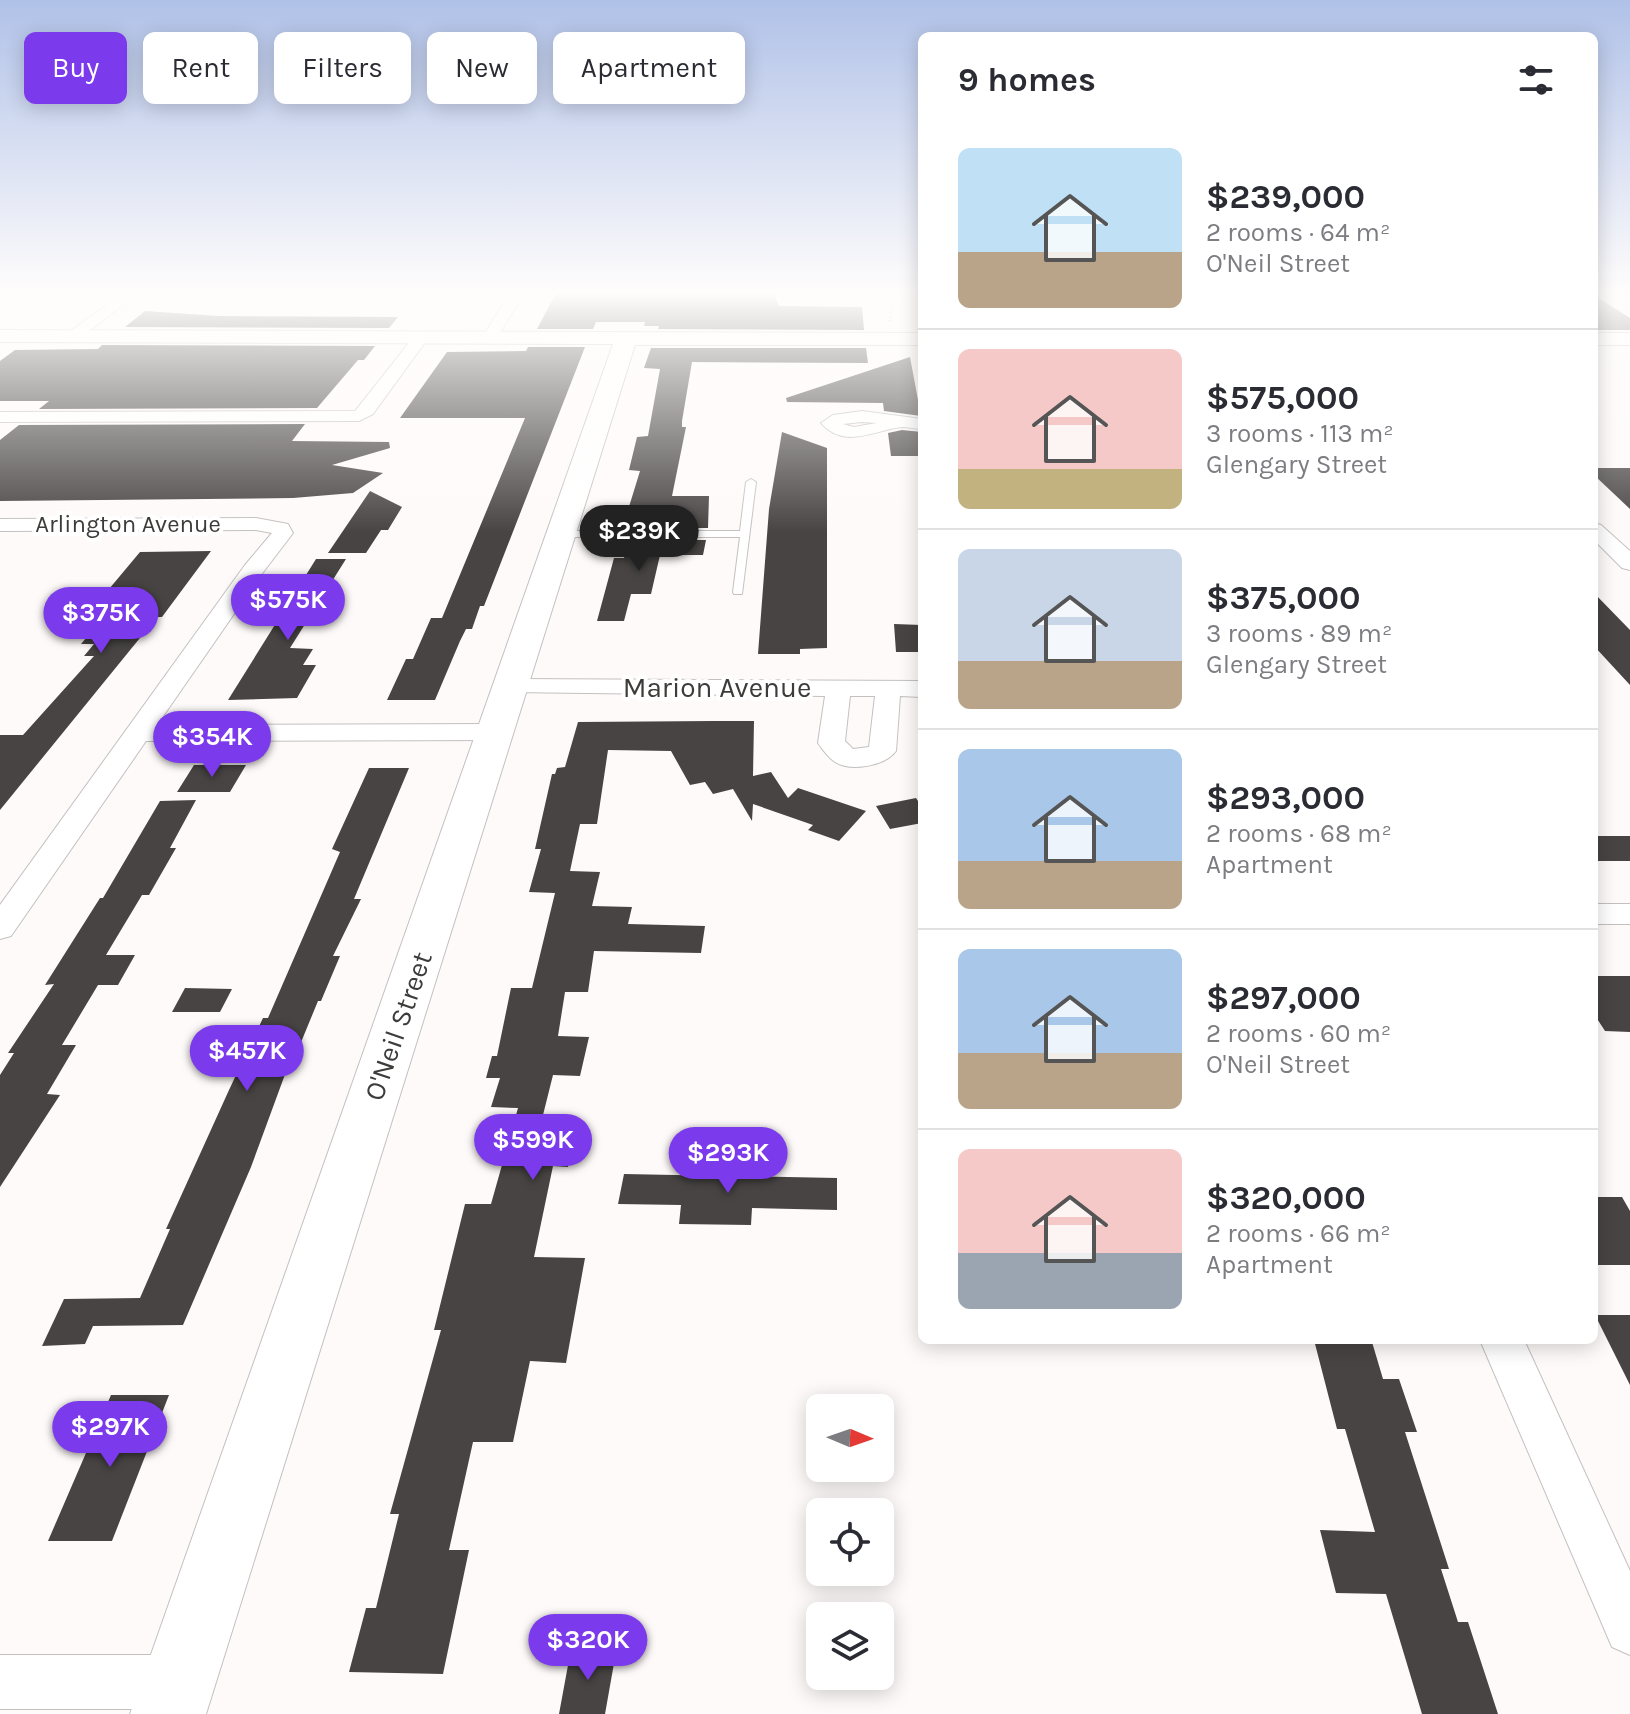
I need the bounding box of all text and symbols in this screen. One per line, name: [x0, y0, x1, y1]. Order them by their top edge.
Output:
chip: Buy: [24, 32, 127, 104]
chip: Rent: [143, 32, 258, 104]
chip: Filters: [274, 32, 411, 104]
chip: New: [427, 32, 537, 104]
chip: Apartment: [553, 32, 745, 104]
icon: filters: [1514, 58, 1558, 102]
text: 9 homes: [958, 60, 1096, 100]
text: $239,000: [1206, 177, 1365, 217]
icon: home: [1022, 180, 1118, 276]
text: 2 rooms · 64 m²: [1206, 217, 1390, 248]
text: O'Neil Street: [1206, 248, 1350, 279]
text: $575,000: [1206, 378, 1359, 418]
icon: home: [1022, 381, 1118, 477]
text: 3 rooms · 113 m²: [1206, 418, 1394, 449]
text: Glengary Street: [1206, 449, 1387, 480]
pin: $239K: [583, 505, 695, 573]
street label: Arlington Avenue: [35, 510, 221, 538]
text: $239K: [598, 515, 680, 546]
pin: $575K: [232, 574, 344, 642]
text: $375,000: [1206, 578, 1360, 618]
icon: home: [1022, 581, 1118, 677]
text: $575K: [249, 584, 327, 615]
pin: $375K: [45, 587, 157, 655]
text: $375K: [61, 597, 141, 628]
text: 3 rooms · 89 m²: [1206, 618, 1392, 649]
text: Glengary Street: [1206, 649, 1387, 680]
street label: Marion Avenue: [623, 671, 811, 704]
pin: $354K: [156, 711, 268, 779]
text: $354K: [171, 721, 253, 752]
text: $293,000: [1206, 778, 1365, 818]
icon: home: [1022, 781, 1118, 877]
text: 2 rooms · 68 m²: [1206, 818, 1392, 849]
text: Apartment: [1206, 849, 1333, 880]
street label: O'Neil Street: [357, 947, 439, 1105]
text: $297,000: [1206, 978, 1361, 1018]
icon: home: [1022, 981, 1118, 1077]
text: 2 rooms · 60 m²: [1206, 1018, 1391, 1049]
pin: $457K: [191, 1025, 303, 1093]
text: $457K: [208, 1035, 286, 1066]
text: O'Neil Street: [1206, 1049, 1350, 1080]
pin: $599K: [477, 1114, 589, 1182]
text: $599K: [492, 1124, 574, 1155]
pin: $293K: [672, 1127, 784, 1195]
text: $293K: [687, 1137, 769, 1168]
text: $320,000: [1206, 1178, 1366, 1218]
icon: home: [1022, 1181, 1118, 1277]
text: 2 rooms · 66 m²: [1206, 1218, 1391, 1249]
text: Apartment: [1206, 1249, 1333, 1280]
north arrow: [806, 1394, 894, 1482]
map controls: [806, 1394, 894, 1690]
pin: $297K: [54, 1401, 166, 1469]
text: $297K: [70, 1411, 150, 1442]
button: locate: [806, 1498, 894, 1586]
button: layers: [806, 1602, 894, 1690]
pin: $320K: [532, 1614, 644, 1682]
text: $320K: [546, 1624, 630, 1655]

